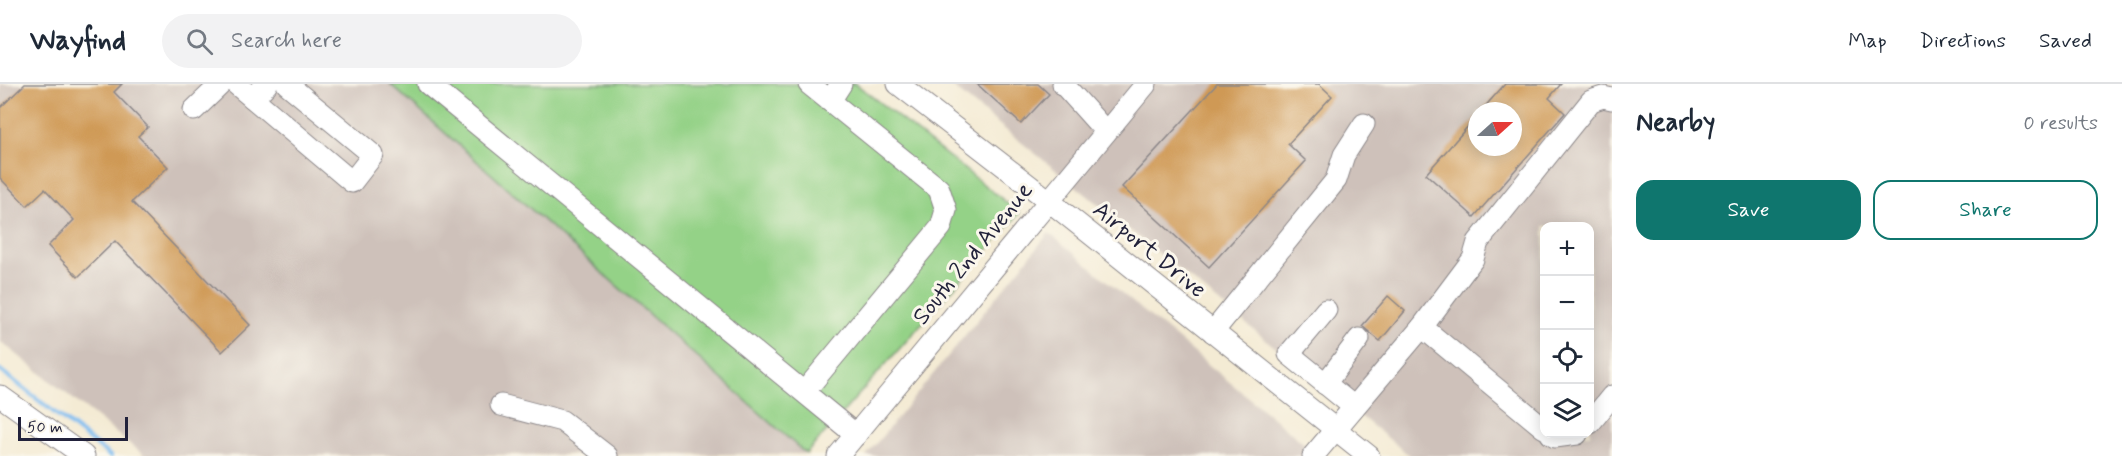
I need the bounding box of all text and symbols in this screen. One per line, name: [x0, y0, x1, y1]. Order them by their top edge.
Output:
search box: [162, 14, 582, 68]
text: Wayfind: [30, 23, 126, 60]
icon: search: [183, 25, 216, 58]
text: Search here: [231, 27, 342, 55]
text: Map: [1848, 27, 1887, 55]
text: Directions: [1920, 27, 2006, 55]
text: Saved: [2039, 27, 2092, 55]
north arrow: [1468, 102, 1522, 156]
text: Nearby: [1636, 106, 1715, 140]
text: 0 results: [2024, 110, 2098, 137]
street label: South 2nd Avenue: [906, 176, 1040, 332]
button: Save: [1636, 180, 1861, 240]
button: Share: [1873, 180, 2098, 240]
street label: Airport Drive: [1086, 195, 1212, 306]
map controls: [1540, 222, 1594, 438]
button: +: [1540, 222, 1594, 276]
button: −: [1540, 276, 1594, 330]
button: locate: [1540, 330, 1594, 384]
button: layers: [1540, 384, 1594, 438]
scale bar: [18, 414, 128, 442]
text: 50 m: [27, 417, 63, 438]

